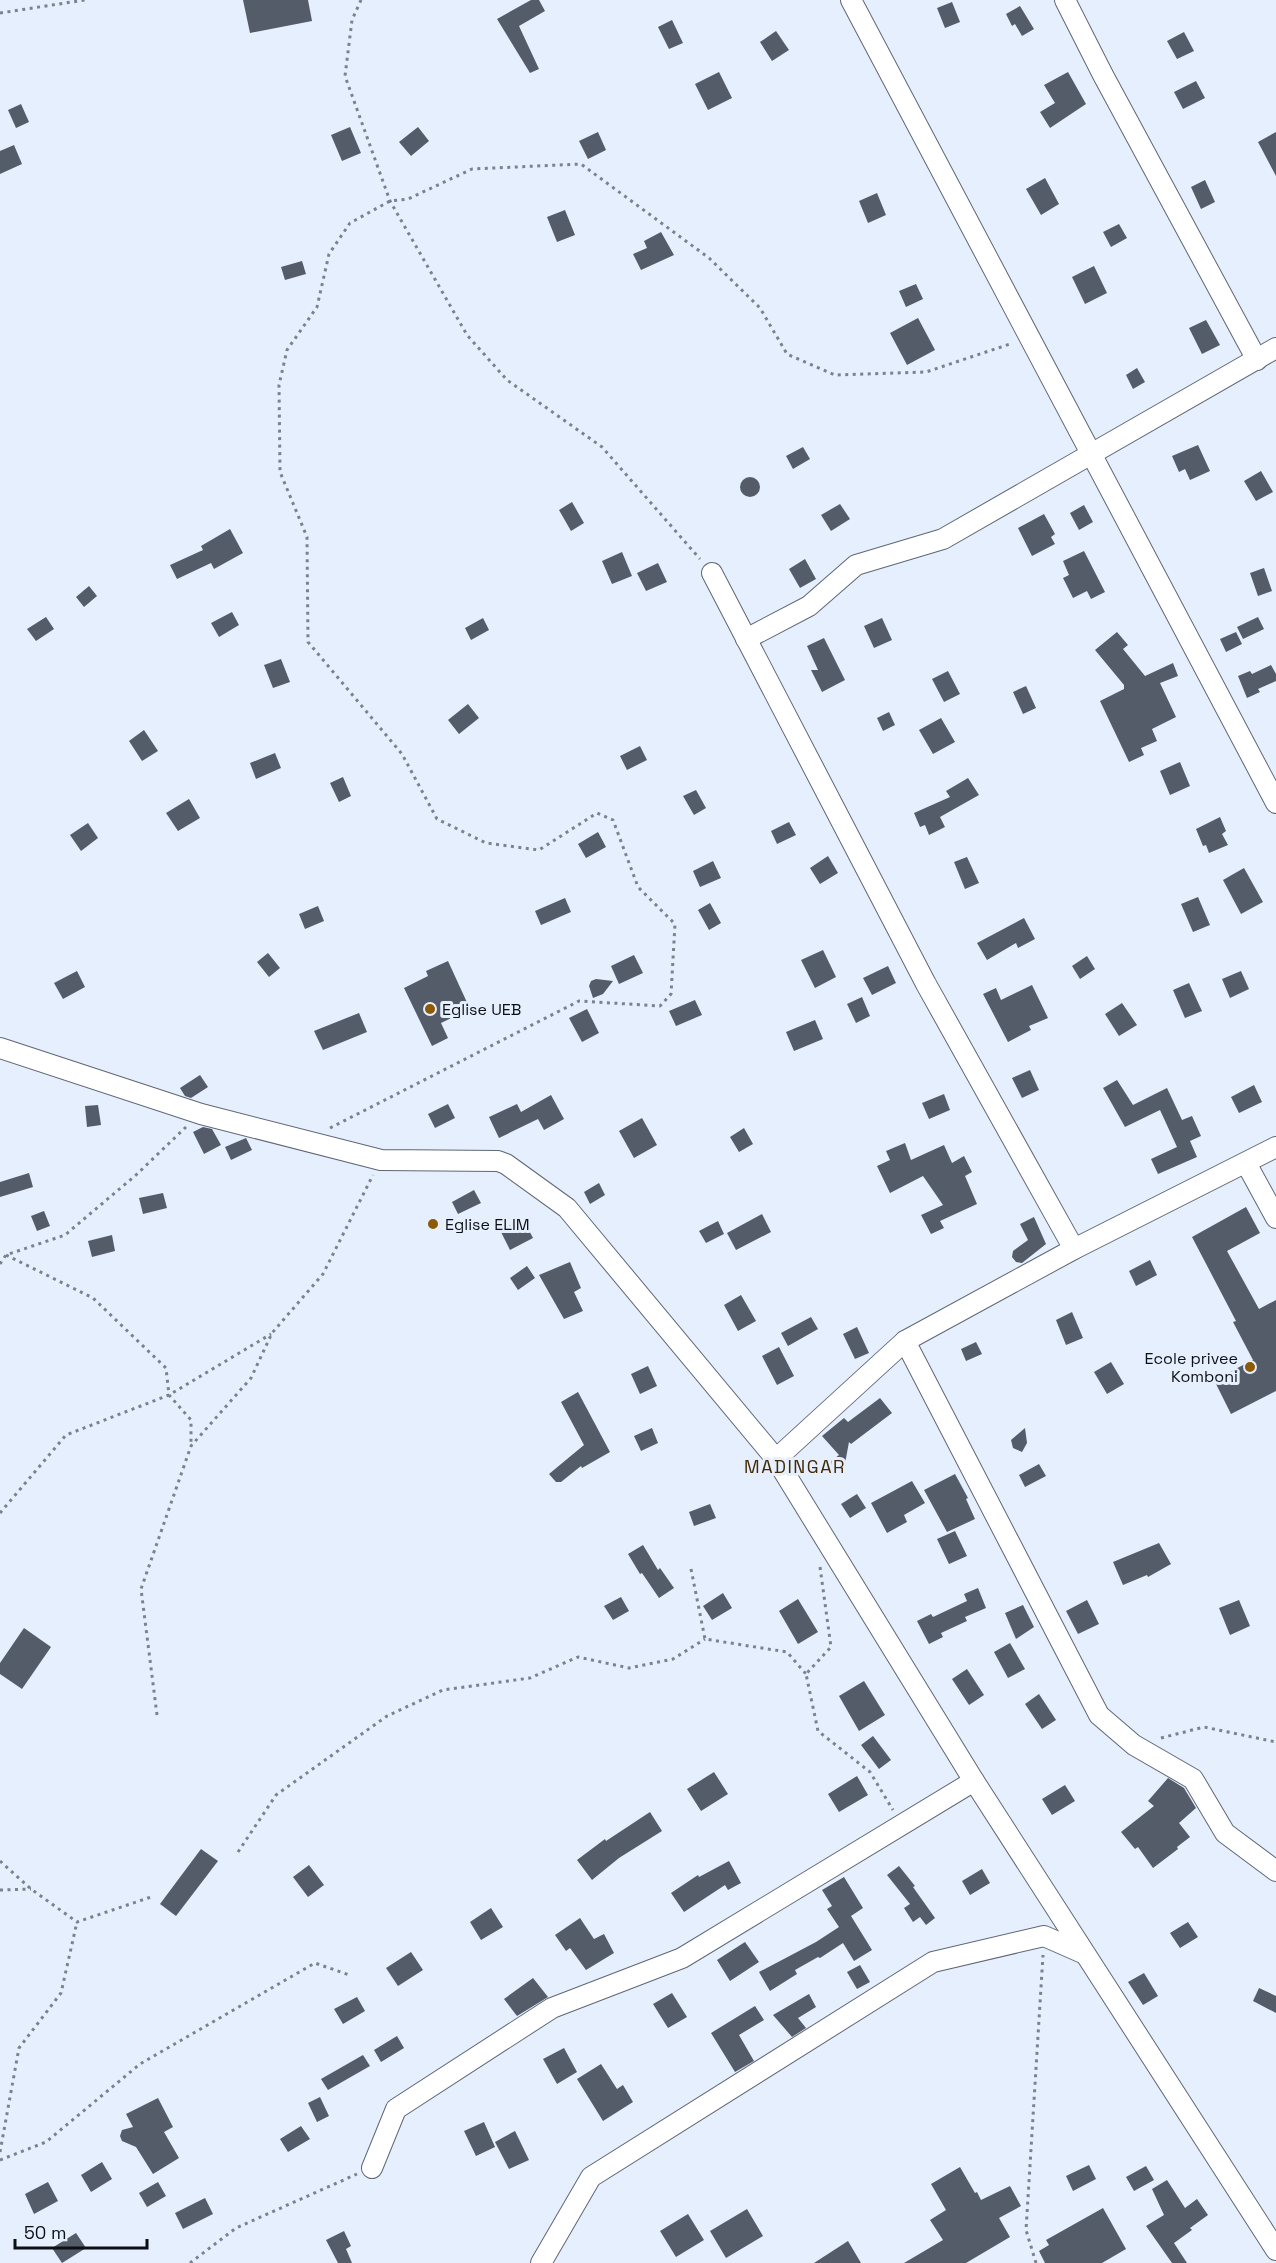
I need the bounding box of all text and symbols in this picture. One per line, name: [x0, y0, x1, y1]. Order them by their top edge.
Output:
place label: Eglise UEB: [442, 999, 521, 1020]
marker: Eglise UEB: [423, 1002, 437, 1016]
place label: Eglise ELIM: [445, 1214, 530, 1235]
marker: Eglise ELIM: [426, 1217, 440, 1231]
place label: Ecole privee Komboni: [1145, 1348, 1238, 1387]
marker: Ecole privee Komboni: [1243, 1360, 1257, 1374]
district label: MADINGAR: [744, 1455, 846, 1478]
scale bar: [15, 2212, 147, 2250]
text: 50 m: [24, 2221, 66, 2244]

